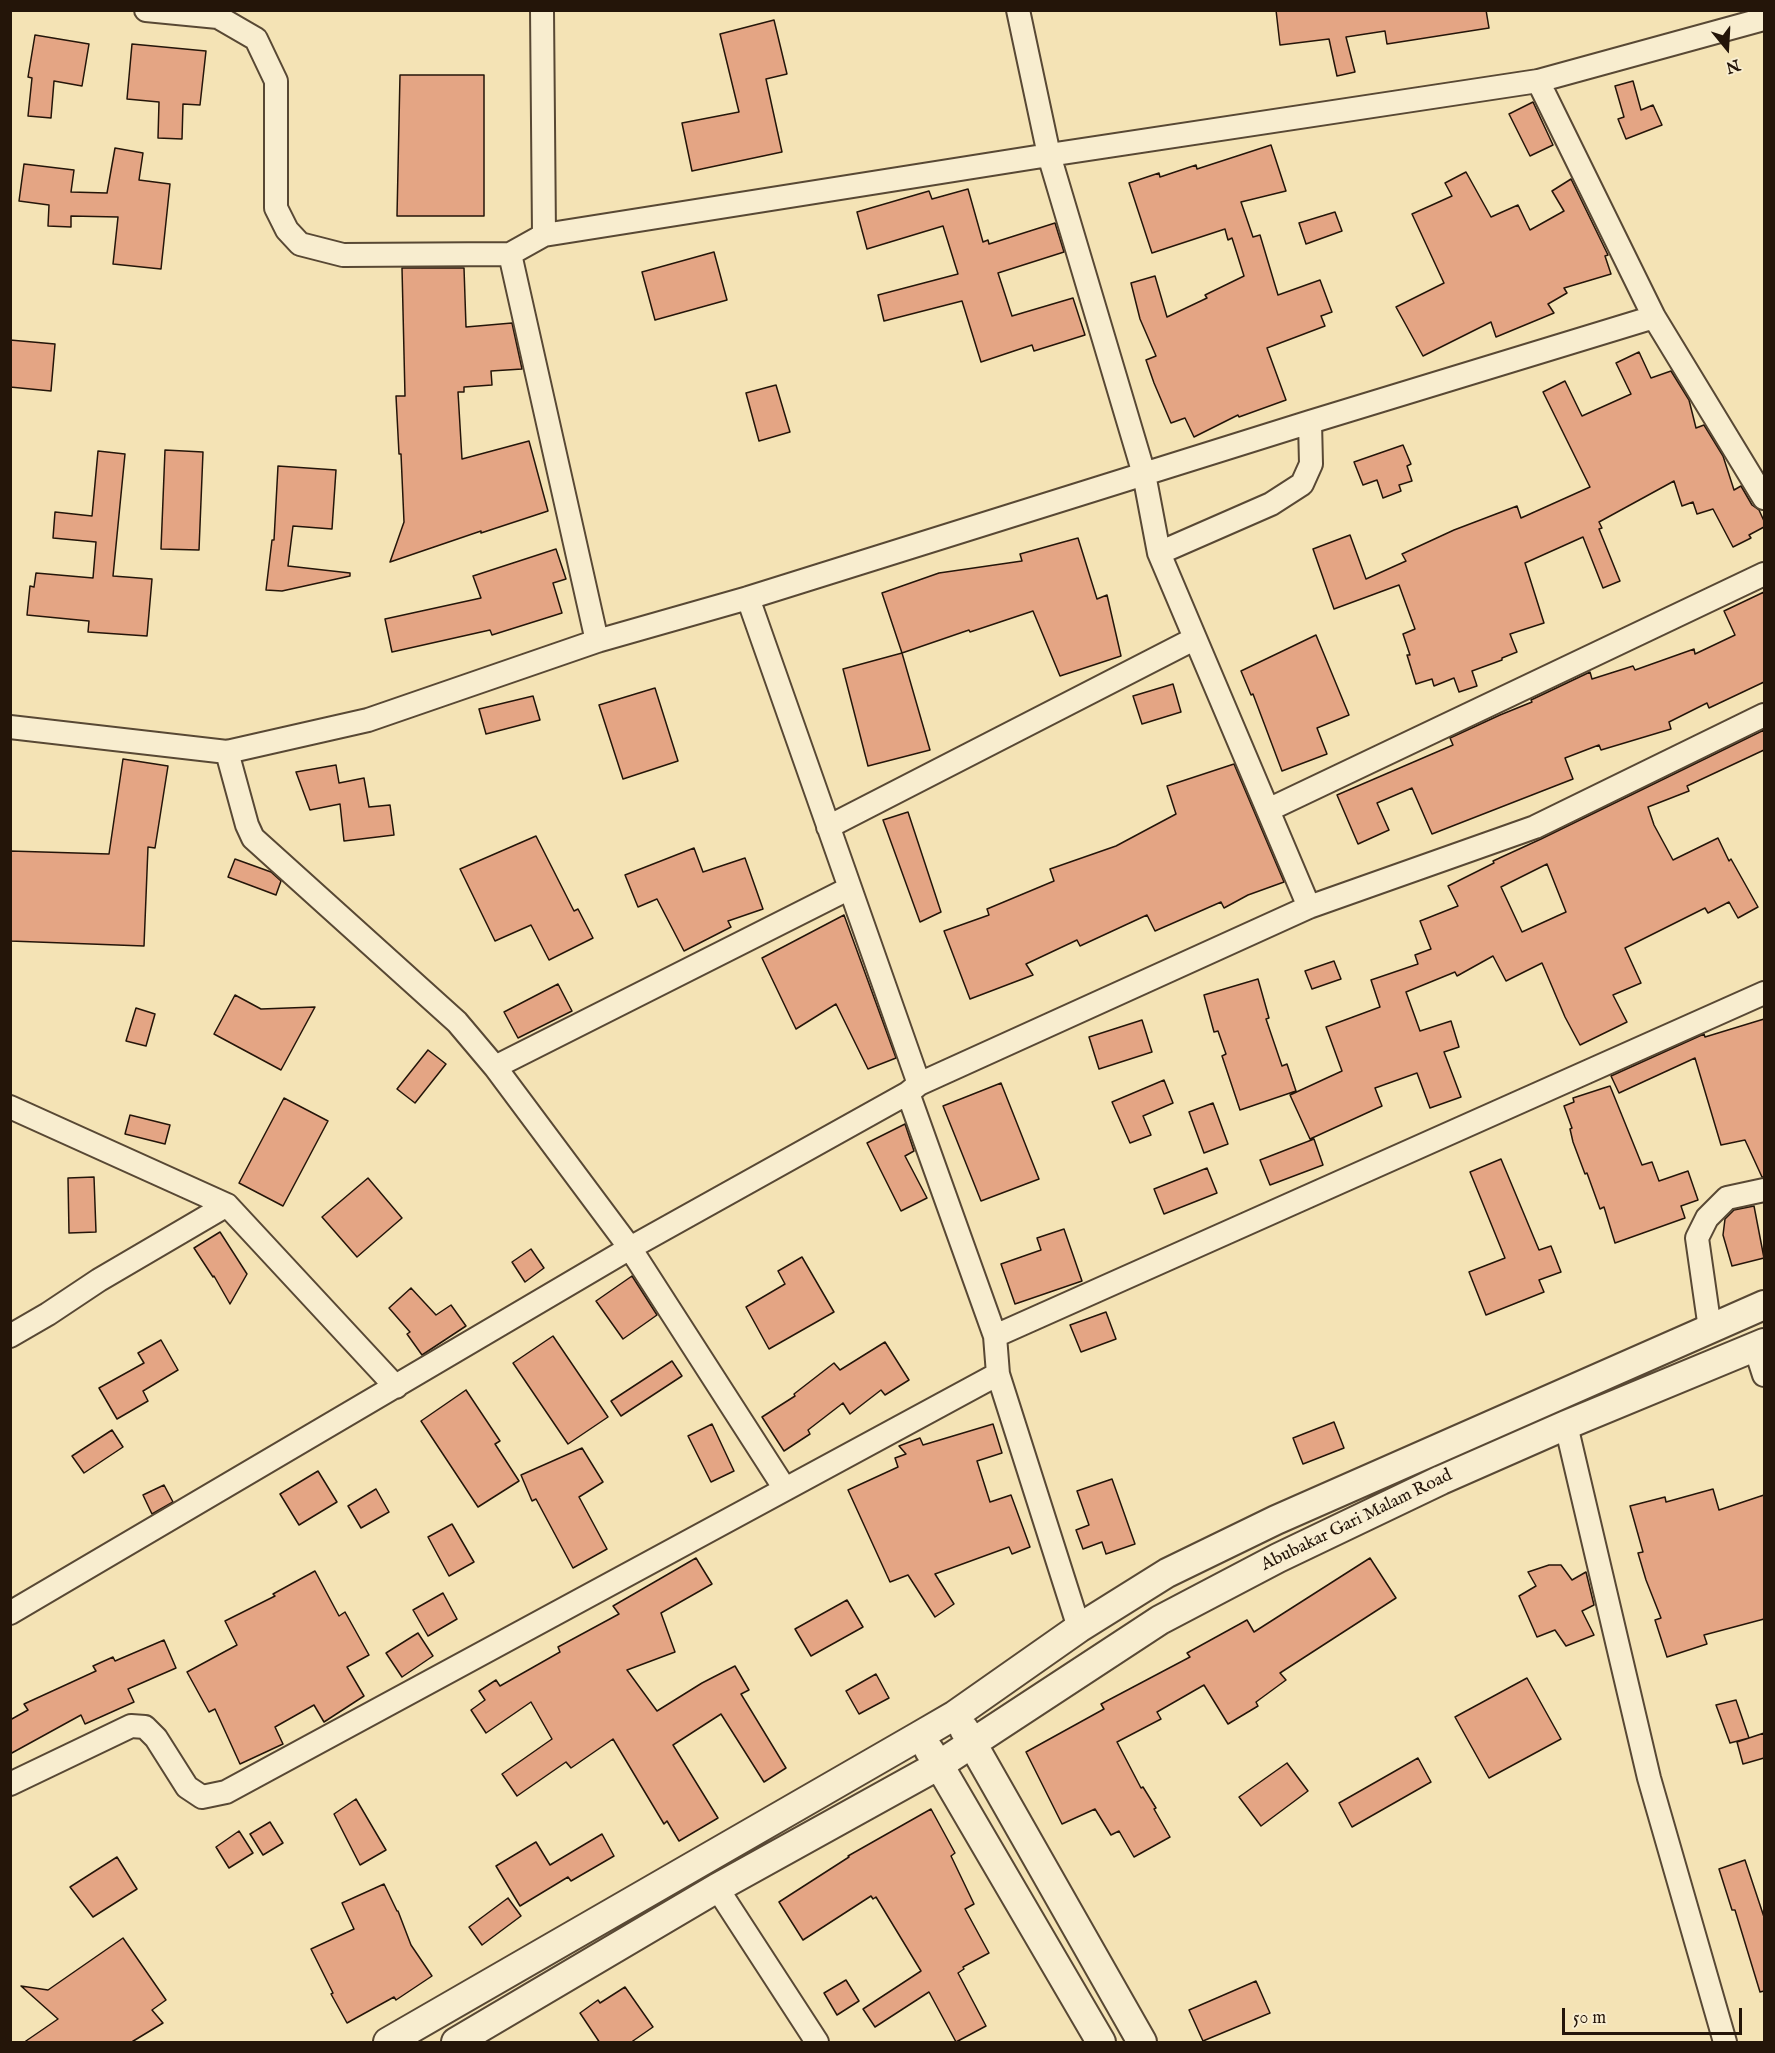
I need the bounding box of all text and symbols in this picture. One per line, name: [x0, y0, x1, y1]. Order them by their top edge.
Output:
north arrow: [1697, 18, 1757, 78]
text: N: [1723, 53, 1742, 77]
street label: Abubakar Gari Malam Road: [1258, 1465, 1456, 1577]
scale bar: [1565, 1996, 1745, 2034]
text: 50 m: [1573, 2007, 1606, 2030]

